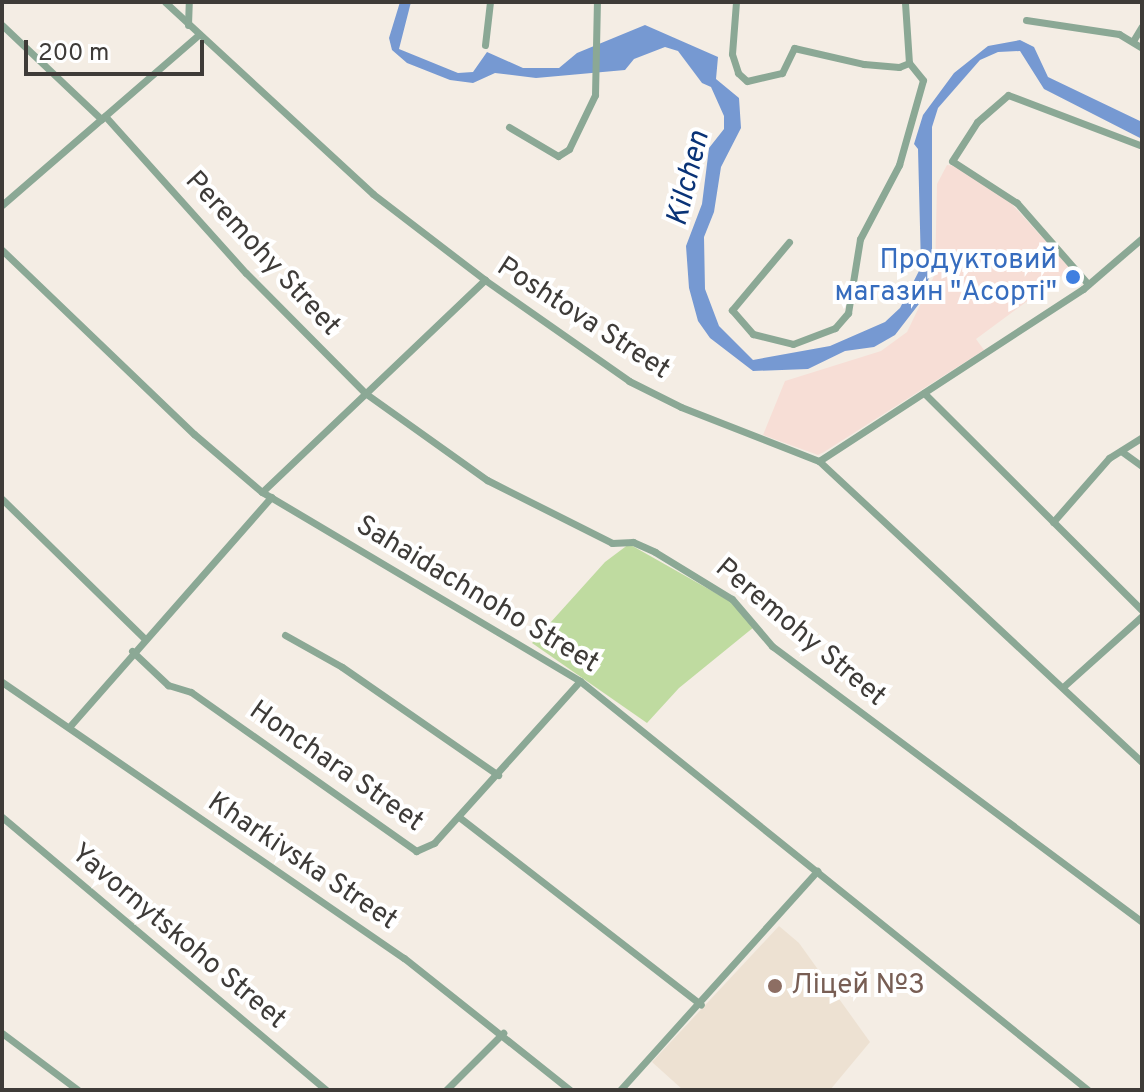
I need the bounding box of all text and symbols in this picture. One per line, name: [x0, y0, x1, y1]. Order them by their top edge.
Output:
scale bar: [28, 24, 208, 74]
text: 200 m: [38, 39, 109, 69]
water label: Kilchen: [661, 128, 719, 230]
street label: Peremohy Street: [177, 165, 347, 343]
place label: Продуктовий магазин "Асорті": [834, 244, 1057, 310]
street label: Poshtova Street: [490, 251, 676, 387]
marker: Продуктовий магазин "Асорті": [1064, 268, 1082, 286]
street label: Sahaidachnoho Street: [349, 509, 605, 681]
street label: Peremohy Street: [708, 552, 892, 714]
street label: Honchara Street: [242, 694, 430, 840]
street label: Kharkivska Street: [201, 786, 403, 938]
street label: Yavornytskoho Street: [64, 837, 292, 1037]
place label: Ліцей №3: [791, 969, 925, 1003]
marker: Ліцей №3: [766, 977, 784, 995]

